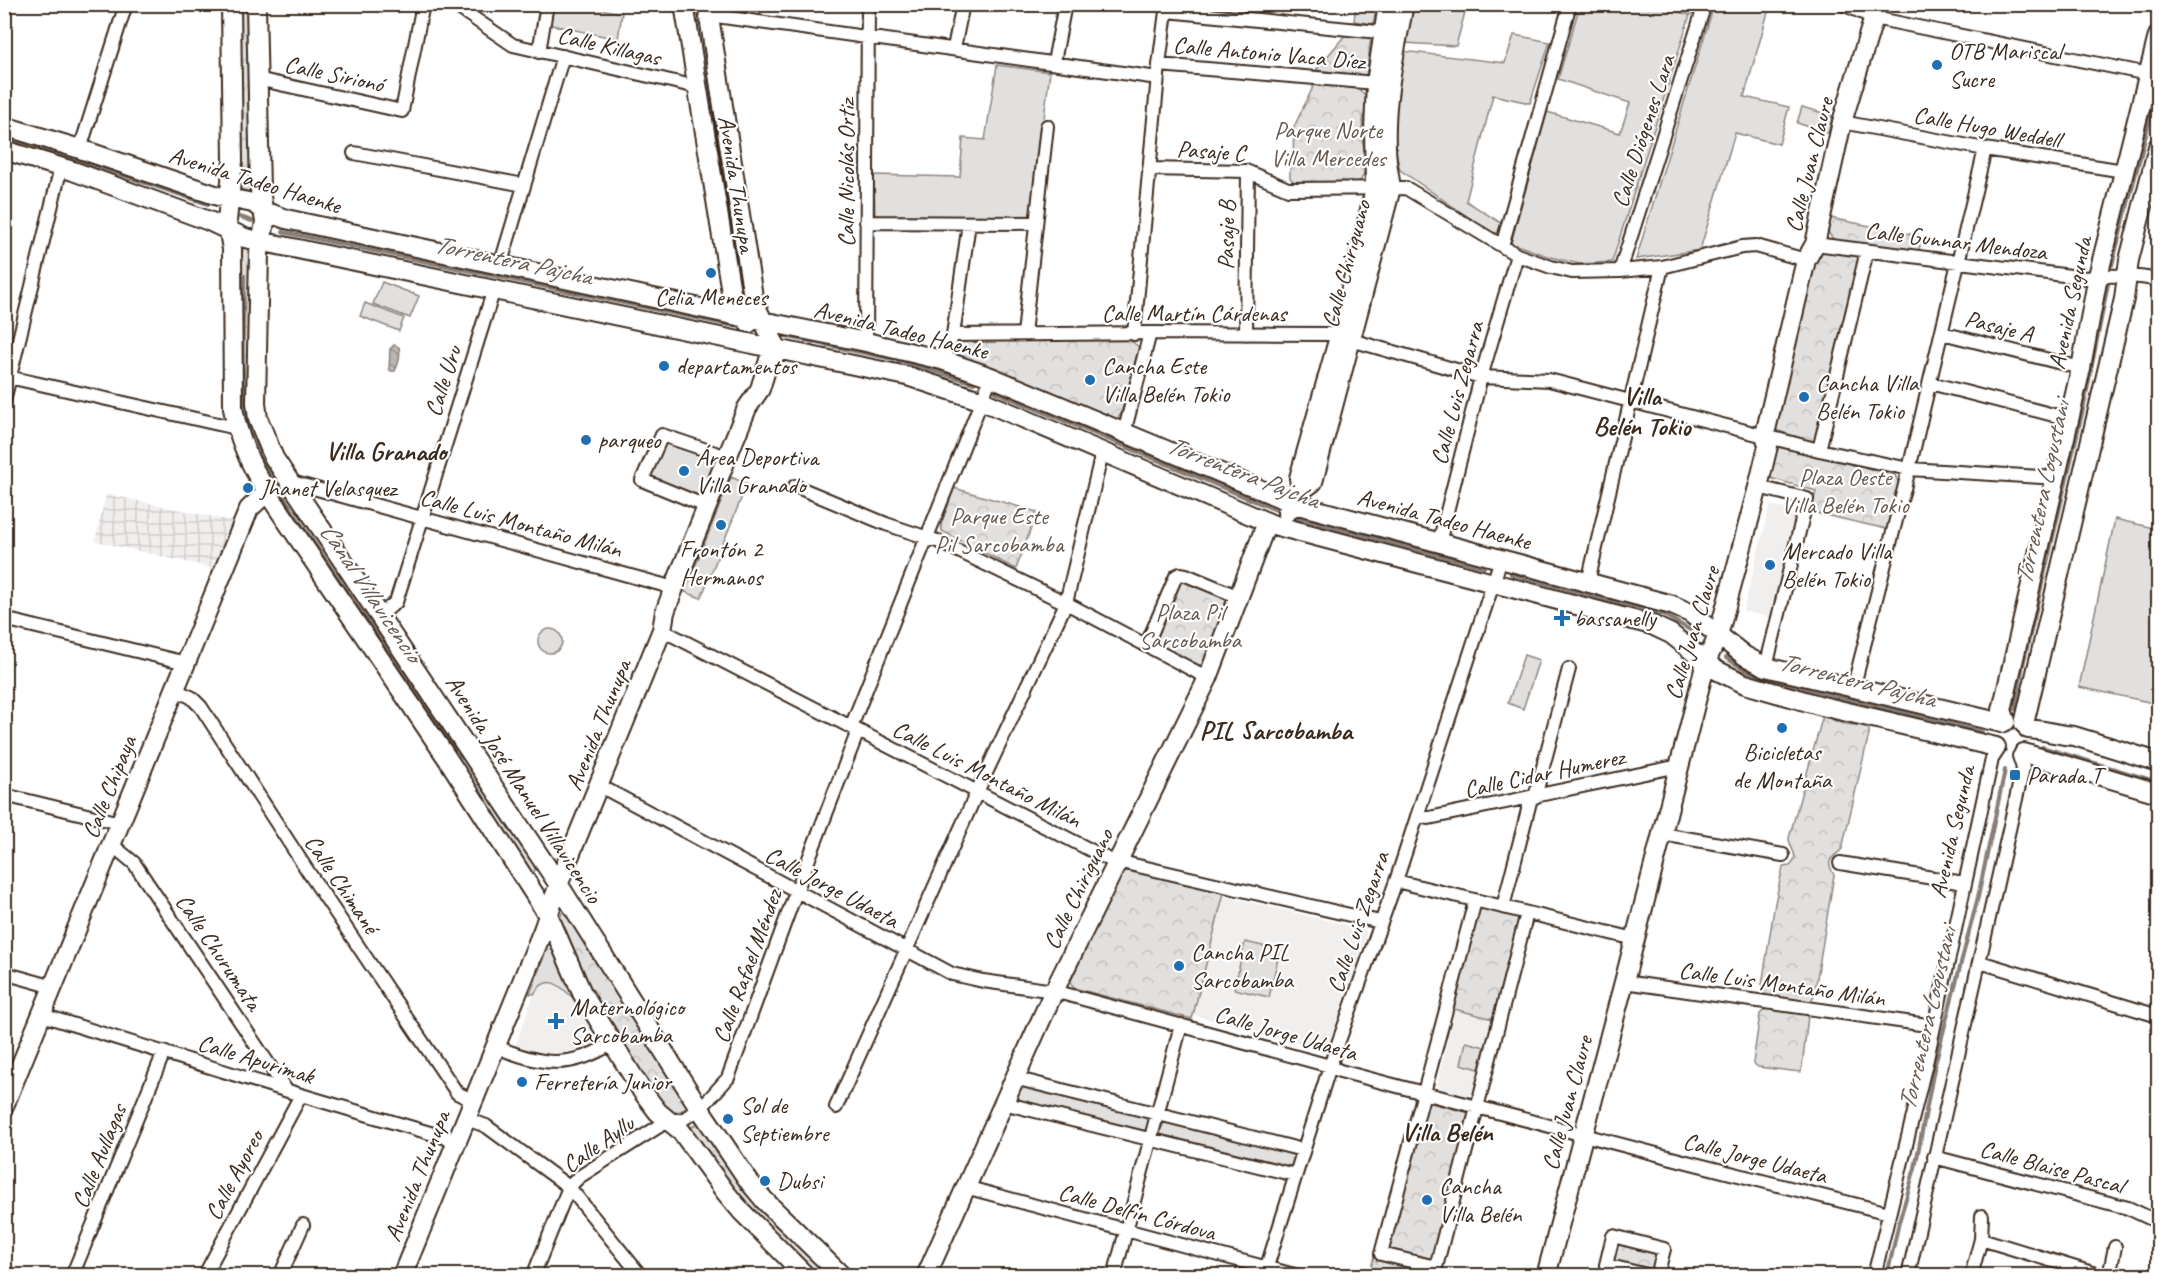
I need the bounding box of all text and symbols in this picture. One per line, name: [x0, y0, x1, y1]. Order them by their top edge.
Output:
street label: Calle Killagas: [555, 20, 665, 73]
street label: Calle Antonio Vaca Díez: [1172, 30, 1368, 77]
place label: OTB Mariscal Sucre: [1949, 36, 2066, 94]
street label: Calle Sirionó: [282, 49, 390, 100]
street label: Calle Diógenes Lara: [1604, 50, 1682, 211]
marker: OTB Mariscal Sucre: [1930, 58, 1944, 72]
street label: Calle Juan Claure: [1778, 93, 1841, 235]
street label: Calle Nicolás Ortiz: [831, 97, 861, 247]
street label: Calle Hugo Weddell: [1911, 99, 2067, 155]
street label: Avenida Thunupa: [711, 113, 763, 257]
park label: Parque Norte Villa Mercedes: [1270, 115, 1387, 173]
street label: Pasaje C: [1176, 134, 1249, 169]
street label: Avenida Tadeo Haenke: [165, 140, 347, 221]
street label: Calle Chiriguano: [1315, 196, 1378, 331]
street label: Pasaje B: [1210, 199, 1242, 270]
street label: Calle Gunnar Mendoza: [1863, 215, 2050, 267]
water label: Torrentera Pajcha: [431, 227, 598, 293]
street label: Avenida Segunda: [2041, 232, 2099, 372]
marker: Celia Meneces: [704, 266, 718, 280]
place label: Celia Meneces: [655, 282, 770, 312]
street label: Avenida Tadeo Haenke: [811, 294, 993, 367]
street label: Calle Martín Cárdenas: [1102, 298, 1289, 328]
street label: Pasaje A: [1962, 303, 2037, 349]
street label: Calle Luis Zegarra: [1423, 317, 1491, 468]
street label: Calle Uru: [418, 340, 469, 420]
place label: departamentos: [676, 351, 798, 381]
place label: Cancha Este Villa Belén Tokio: [1102, 351, 1231, 409]
marker: departamentos: [657, 359, 671, 373]
place label: Cancha Villa Belén Tokio: [1816, 368, 1920, 426]
marker: Cancha Este Villa Belén Tokio: [1083, 373, 1097, 387]
district label: Villa Belén Tokio: [1593, 380, 1692, 443]
marker: Cancha Villa Belén Tokio: [1797, 390, 1811, 404]
water label: Torrentera Logustani: [2007, 393, 2079, 587]
place label: parqueo: [598, 425, 662, 455]
water label: Torrentera Pajcha: [1162, 428, 1327, 517]
marker: parqueo: [579, 433, 593, 447]
district label: Villa Granado: [326, 435, 449, 468]
place label: Área Deportiva Villa Granado: [696, 442, 820, 500]
park label: Plaza Oeste Villa Belén Tokio: [1781, 462, 1910, 520]
marker: Área Deportiva Villa Granado: [677, 464, 691, 478]
place label: Jhanet Velasquez: [259, 473, 399, 503]
marker: Jhanet Velasquez: [241, 481, 255, 495]
street label: Avenida Tadeo Haenke: [1354, 481, 1536, 557]
street label: Calle Luis Montaño Milán: [417, 482, 626, 565]
park label: Parque Este Pil Sarcobamba: [935, 501, 1065, 559]
water label: Canal Villavicencio: [312, 516, 432, 672]
marker: Frontón 2 Hermanos: [714, 518, 728, 532]
place label: Frontón 2 Hermanos: [680, 534, 765, 592]
place label: Mercado Villa Belén Tokio: [1782, 536, 1893, 594]
marker: Mercado Villa Belén Tokio: [1763, 558, 1777, 572]
street label: Calle Juan Claure: [1658, 561, 1727, 703]
park label: Plaza Pil Sarcobamba: [1139, 597, 1243, 655]
place label: bassanelly: [1574, 603, 1657, 633]
marker: bassanelly: [1555, 611, 1569, 625]
water label: Torrentera Pajcha: [1775, 645, 1942, 716]
street label: Avenida Thunupa: [558, 653, 639, 795]
street label: Avenida José Manuel Villavicencio: [439, 669, 610, 910]
street label: Calle Luis Montaño Milán: [888, 713, 1087, 835]
district label: PIL Sarcobamba: [1200, 714, 1355, 747]
marker: Bicicletas de Montaña: [1775, 721, 1789, 735]
street label: Calle Chipaya: [75, 730, 144, 843]
place label: Bicicletas de Montaña: [1733, 737, 1833, 795]
street label: Calle Cidar Humerez: [1461, 741, 1629, 805]
place label: Parada T: [2027, 760, 2107, 790]
street label: Avenida Segunda: [1922, 761, 1982, 901]
marker: Parada T: [2008, 768, 2022, 782]
street label: Calle Chiriguano: [1036, 823, 1121, 954]
street label: Calle Chimané: [298, 829, 388, 943]
street label: Calle Jorge Udaeta: [760, 839, 905, 935]
street label: Calle Luis Zegarra: [1320, 846, 1397, 996]
street label: Calle Rafael Méndez: [705, 884, 789, 1047]
street label: Calle Churumata: [169, 888, 270, 1018]
water label: Torrentera Logustani: [1890, 919, 1965, 1113]
place label: Cancha PIL Sarcobamba: [1191, 937, 1295, 995]
street label: Calle Luis Montaño Milán: [1677, 955, 1888, 1013]
marker: Cancha PIL Sarcobamba: [1172, 959, 1186, 973]
place label: Maternológico Sarcobamba: [570, 992, 687, 1050]
street label: Calle Jorge Udaeta: [1211, 998, 1362, 1068]
marker: Maternológico Sarcobamba: [547, 1012, 565, 1030]
street label: Calle Apurimak: [194, 1027, 320, 1092]
street label: Calle Juan Claure: [1535, 1031, 1600, 1173]
place label: Ferretería Junior: [534, 1067, 674, 1097]
marker: Ferretería Junior: [515, 1075, 529, 1089]
place label: Sol de Septiembre: [740, 1090, 831, 1148]
street label: Calle Aullagas: [65, 1098, 134, 1212]
street label: Avenida Thunupa: [377, 1104, 458, 1246]
street label: Calle Ayllu: [556, 1107, 641, 1179]
marker: Sol de Septiembre: [721, 1112, 735, 1126]
district label: Villa Belén: [1401, 1116, 1494, 1149]
street label: Calle Ayoreo: [198, 1123, 271, 1225]
street label: Calle Jorge Udaeta: [1680, 1126, 1831, 1191]
street label: Calle Blaise Pascal: [1977, 1133, 2131, 1202]
place label: Dubsi: [777, 1166, 825, 1196]
place label: Cancha Villa Belén: [1439, 1171, 1523, 1229]
marker: Dubsi: [758, 1174, 772, 1188]
street label: Calle Delfín Córdova: [1055, 1177, 1220, 1248]
marker: Cancha Villa Belén: [1420, 1193, 1434, 1207]

